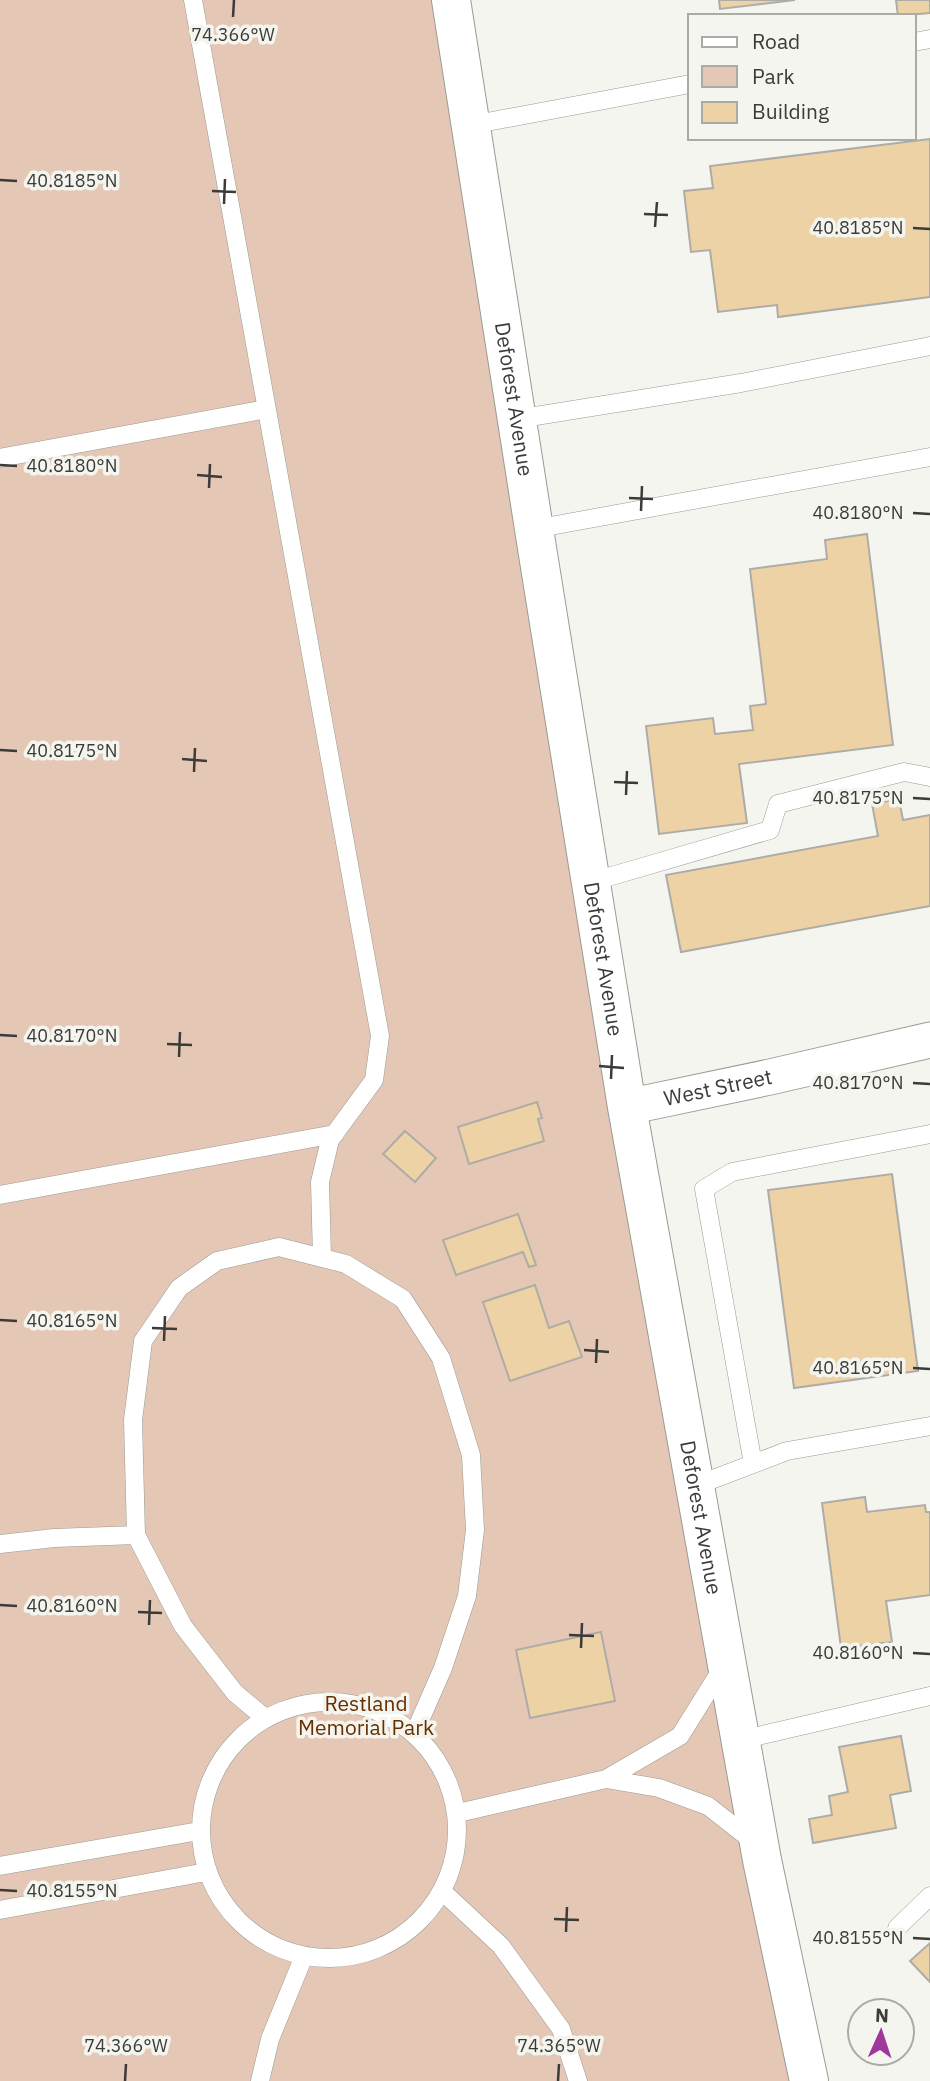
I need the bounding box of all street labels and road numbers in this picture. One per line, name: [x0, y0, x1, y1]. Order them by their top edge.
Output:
street label: Deforest Avenue: [489, 320, 541, 478]
street label: Deforest Avenue: [578, 880, 630, 1038]
street label: West Street: [661, 1062, 775, 1112]
street label: Deforest Avenue: [674, 1438, 729, 1597]

